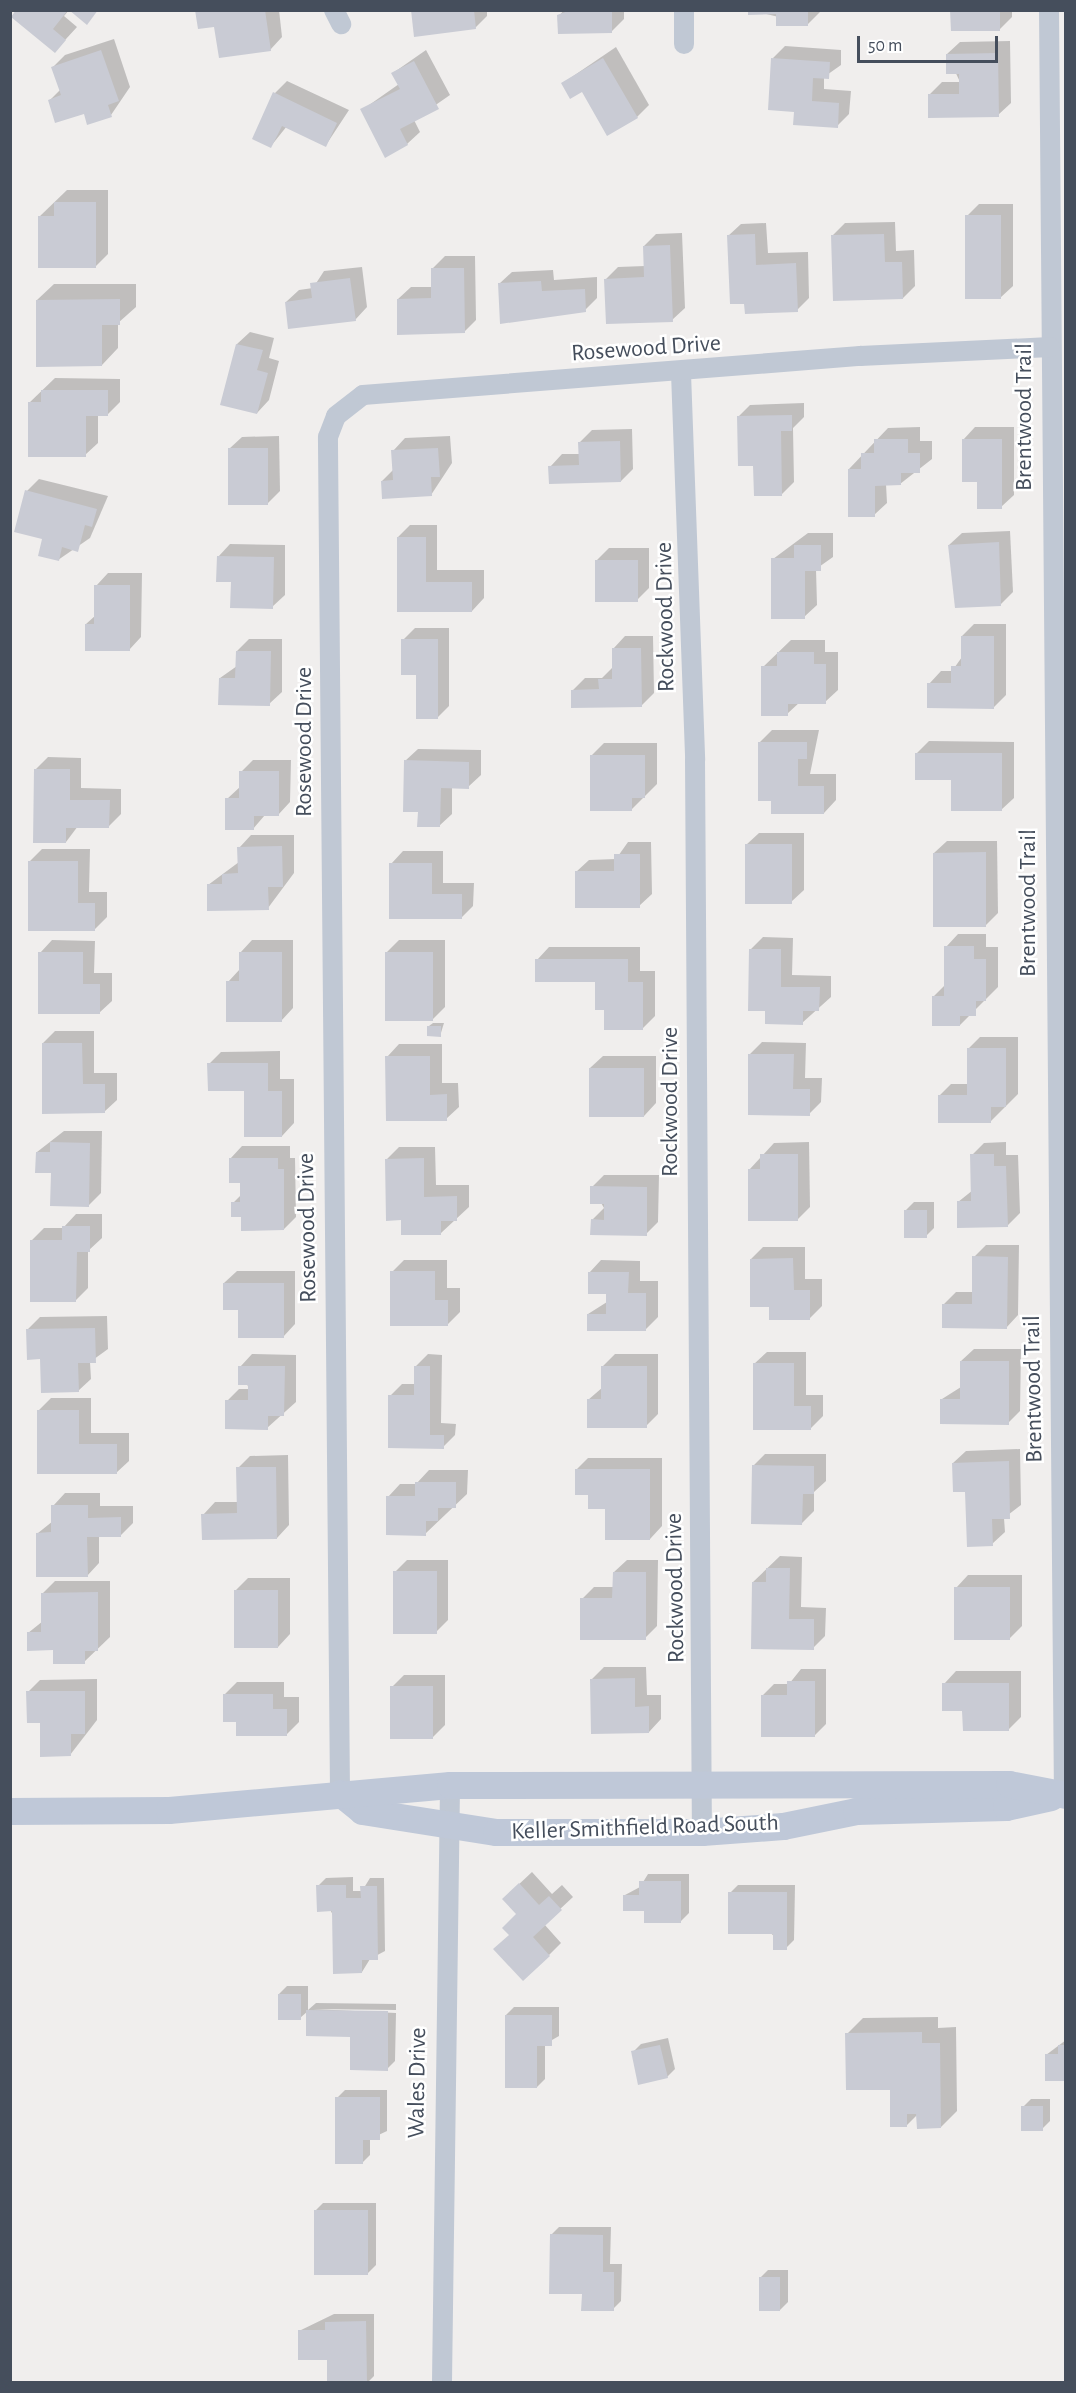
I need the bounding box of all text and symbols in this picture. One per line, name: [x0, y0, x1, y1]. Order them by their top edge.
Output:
scale bar: [860, 24, 1001, 62]
text: 50 m: [868, 37, 902, 55]
street label: Rosewood Drive: [570, 329, 722, 369]
street label: Brentwood Trail: [1011, 343, 1039, 491]
street label: Rockwood Drive: [650, 542, 682, 692]
street label: Rosewood Drive: [291, 667, 319, 817]
street label: Brentwood Trail: [1015, 829, 1043, 977]
street label: Rockwood Drive: [657, 1027, 685, 1177]
street label: Rosewood Drive: [292, 1153, 324, 1303]
street label: Brentwood Trail: [1018, 1315, 1050, 1463]
street label: Rockwood Drive: [660, 1513, 692, 1663]
street label: Keller Smithfield Road South: [511, 1809, 779, 1847]
street label: Wales Drive: [403, 2027, 433, 2139]

